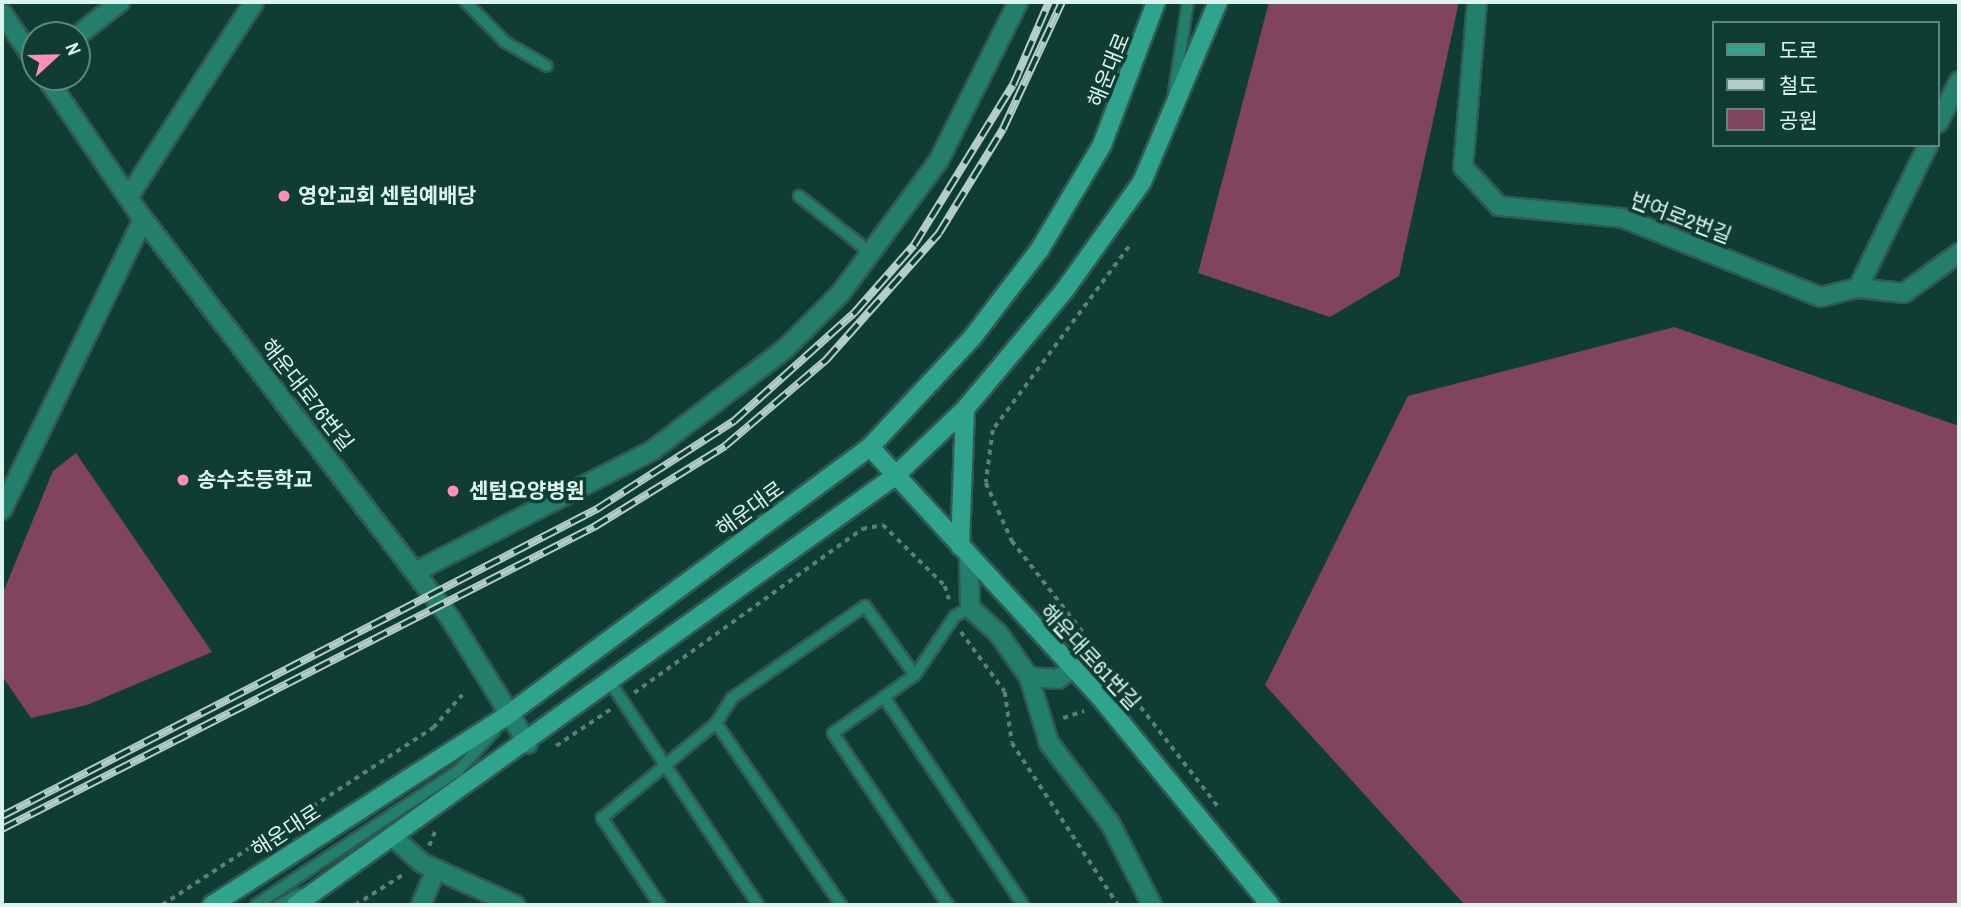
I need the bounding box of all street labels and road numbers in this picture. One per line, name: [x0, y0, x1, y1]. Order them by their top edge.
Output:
street label: 해운대로: [1083, 29, 1135, 111]
street label: 반여로2번길: [1627, 187, 1735, 249]
street label: 해운대로76번길: [255, 334, 359, 456]
street label: 해운대로: [711, 476, 789, 542]
street label: 해운대로61번길: [1035, 599, 1145, 715]
street label: 해운대로: [247, 799, 325, 863]

